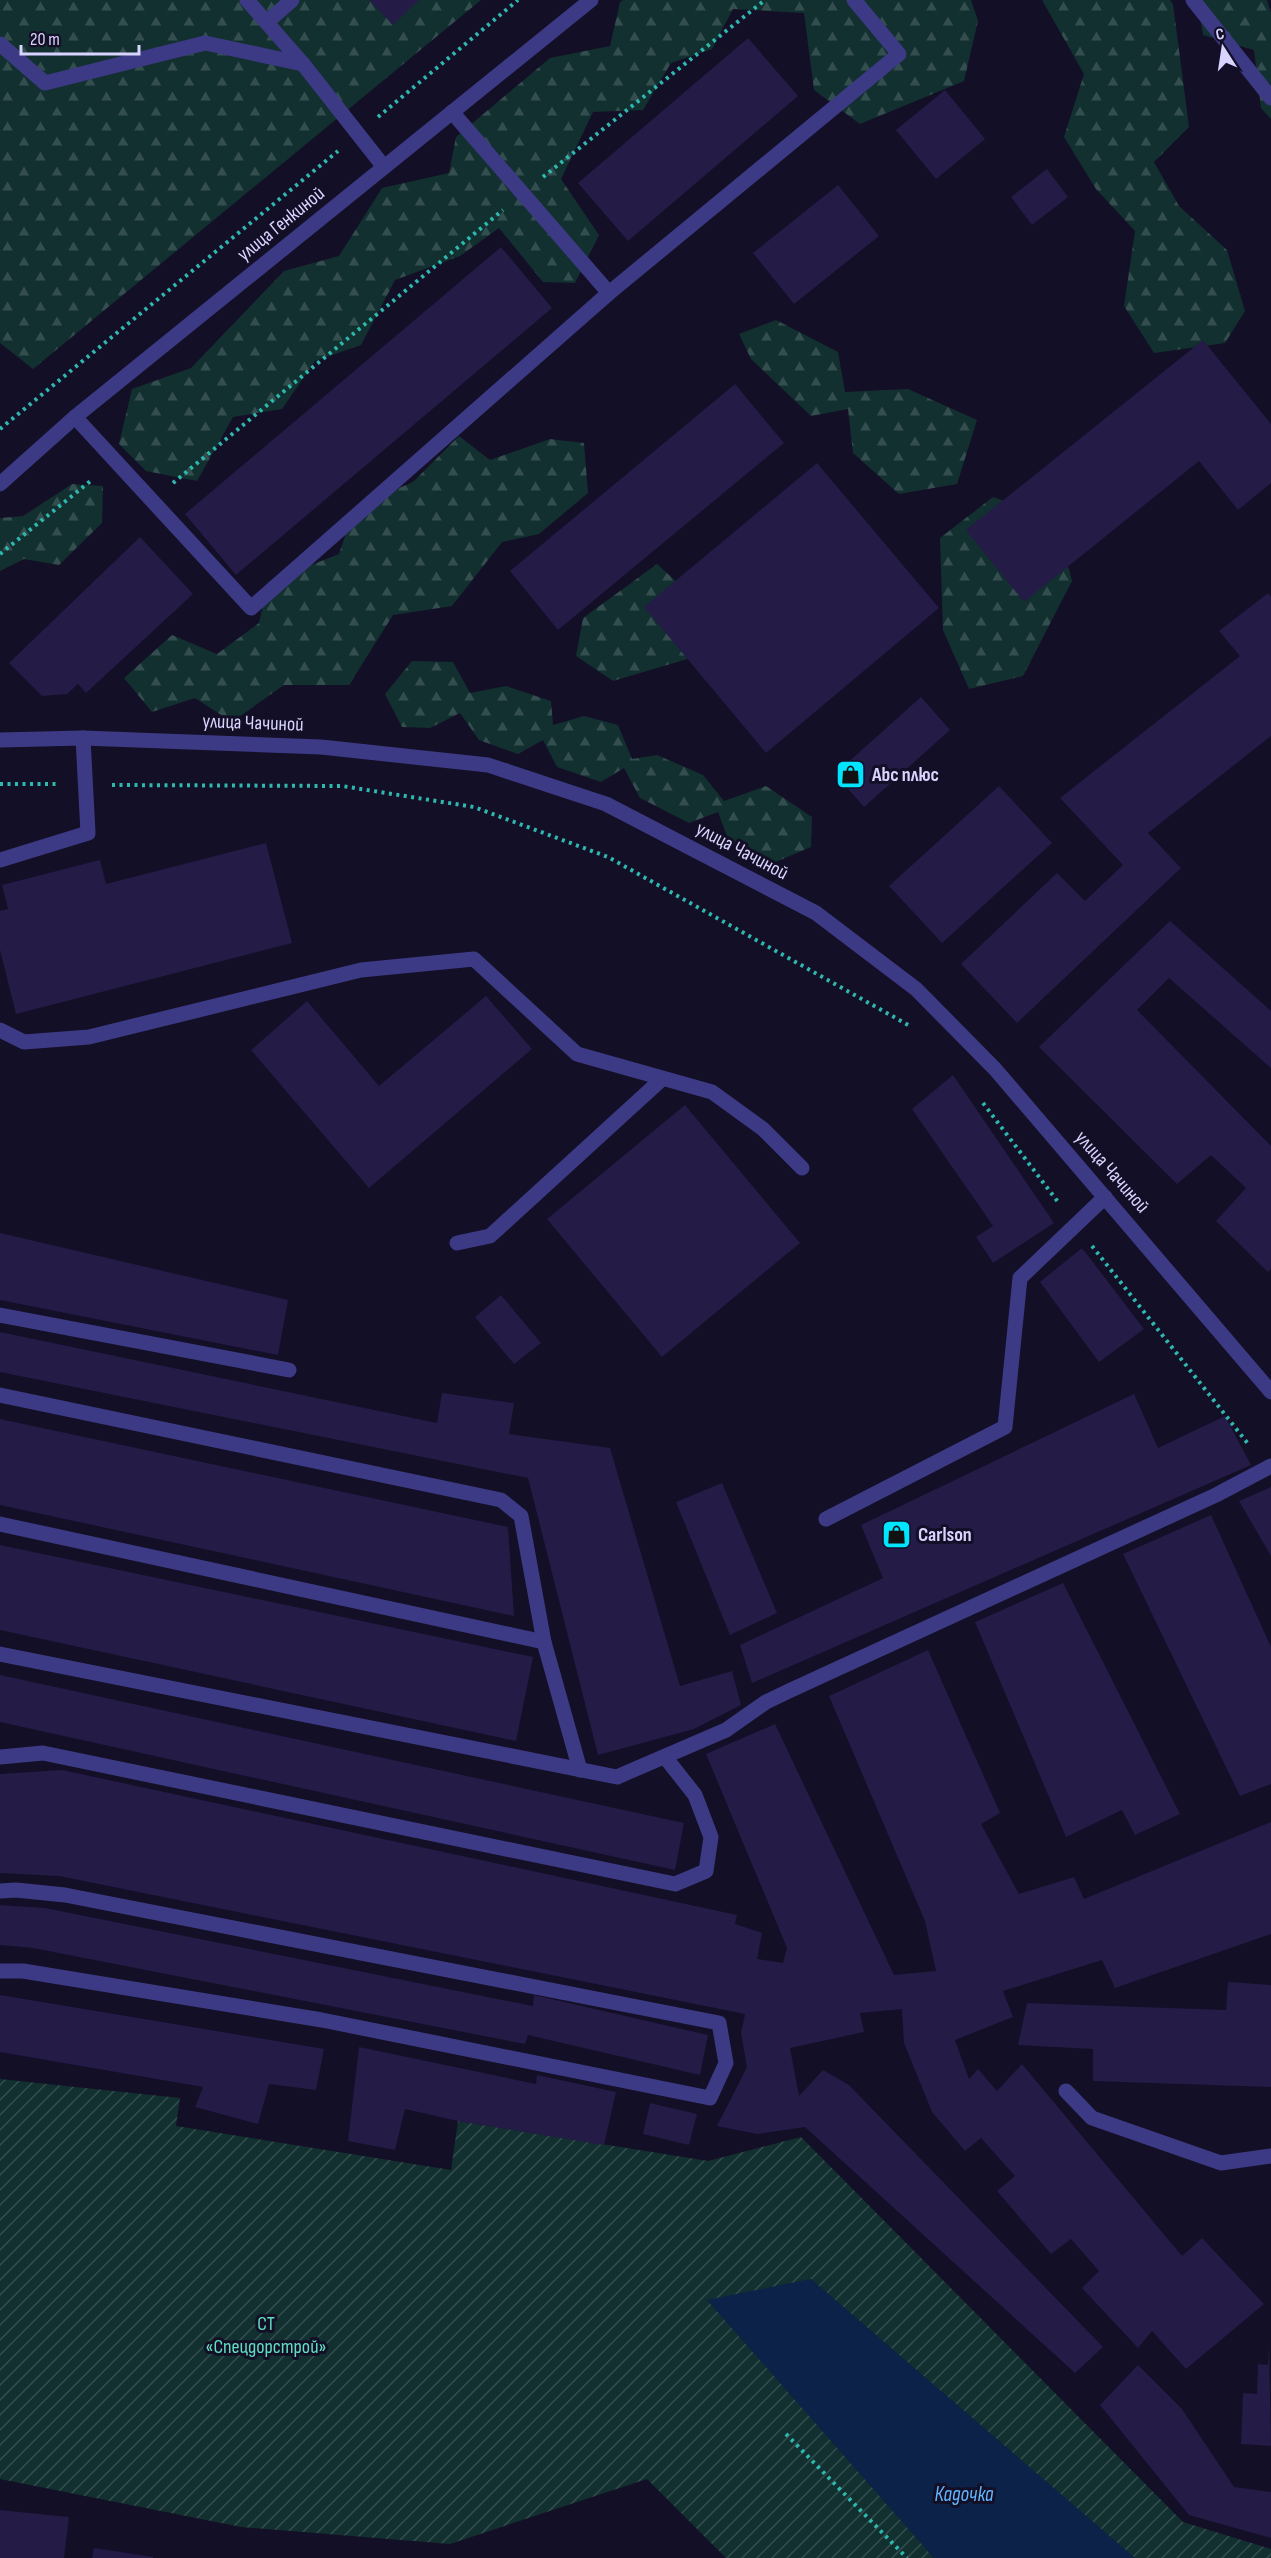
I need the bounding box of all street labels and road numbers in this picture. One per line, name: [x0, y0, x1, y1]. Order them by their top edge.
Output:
street label: улица Генкиной: [232, 181, 330, 267]
street label: улица Чачиной: [202, 709, 304, 737]
street label: улица Чачиной: [692, 817, 792, 885]
street label: улица Чачиной: [1070, 1126, 1154, 1218]

